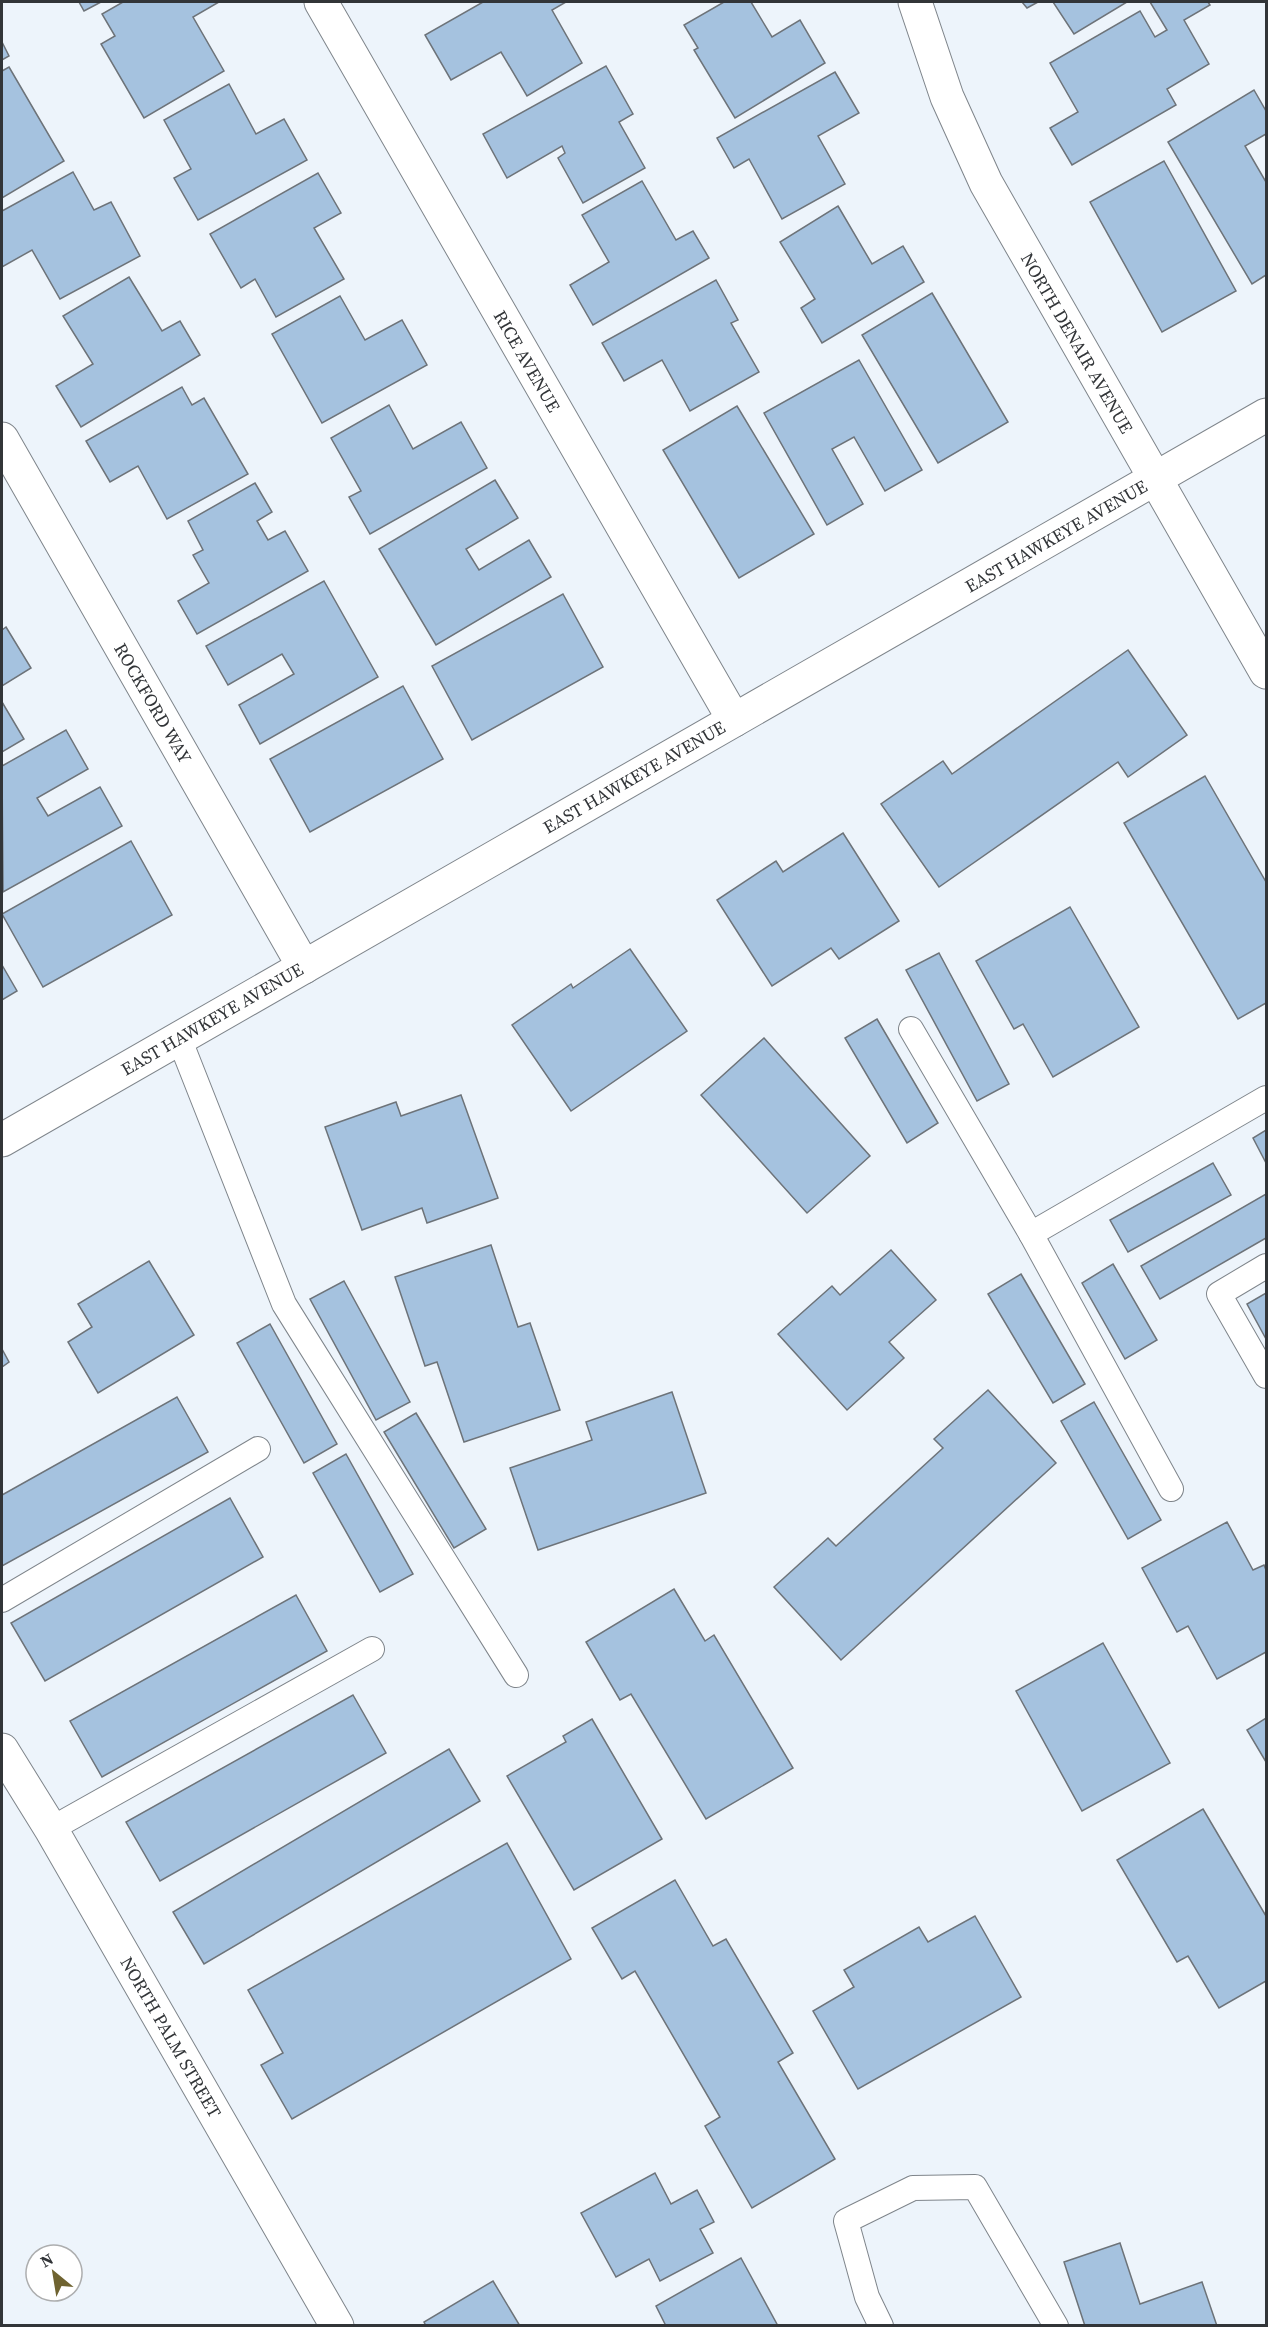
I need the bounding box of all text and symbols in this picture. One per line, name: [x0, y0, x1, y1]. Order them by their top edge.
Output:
street label: NORTH DENAIR AVENUE: [1015, 248, 1139, 438]
street label: RICE AVENUE: [488, 305, 566, 417]
street label: EAST HAWKEYE AVENUE: [960, 473, 1152, 599]
street label: ROCKFORD WAY: [108, 638, 198, 768]
street label: EAST HAWKEYE AVENUE: [538, 714, 730, 840]
street label: EAST HAWKEYE AVENUE: [116, 956, 308, 1082]
street label: NORTH PALM STREET: [115, 1952, 227, 2122]
north arrow: [24, 2243, 84, 2303]
text: N: [36, 2247, 57, 2272]

